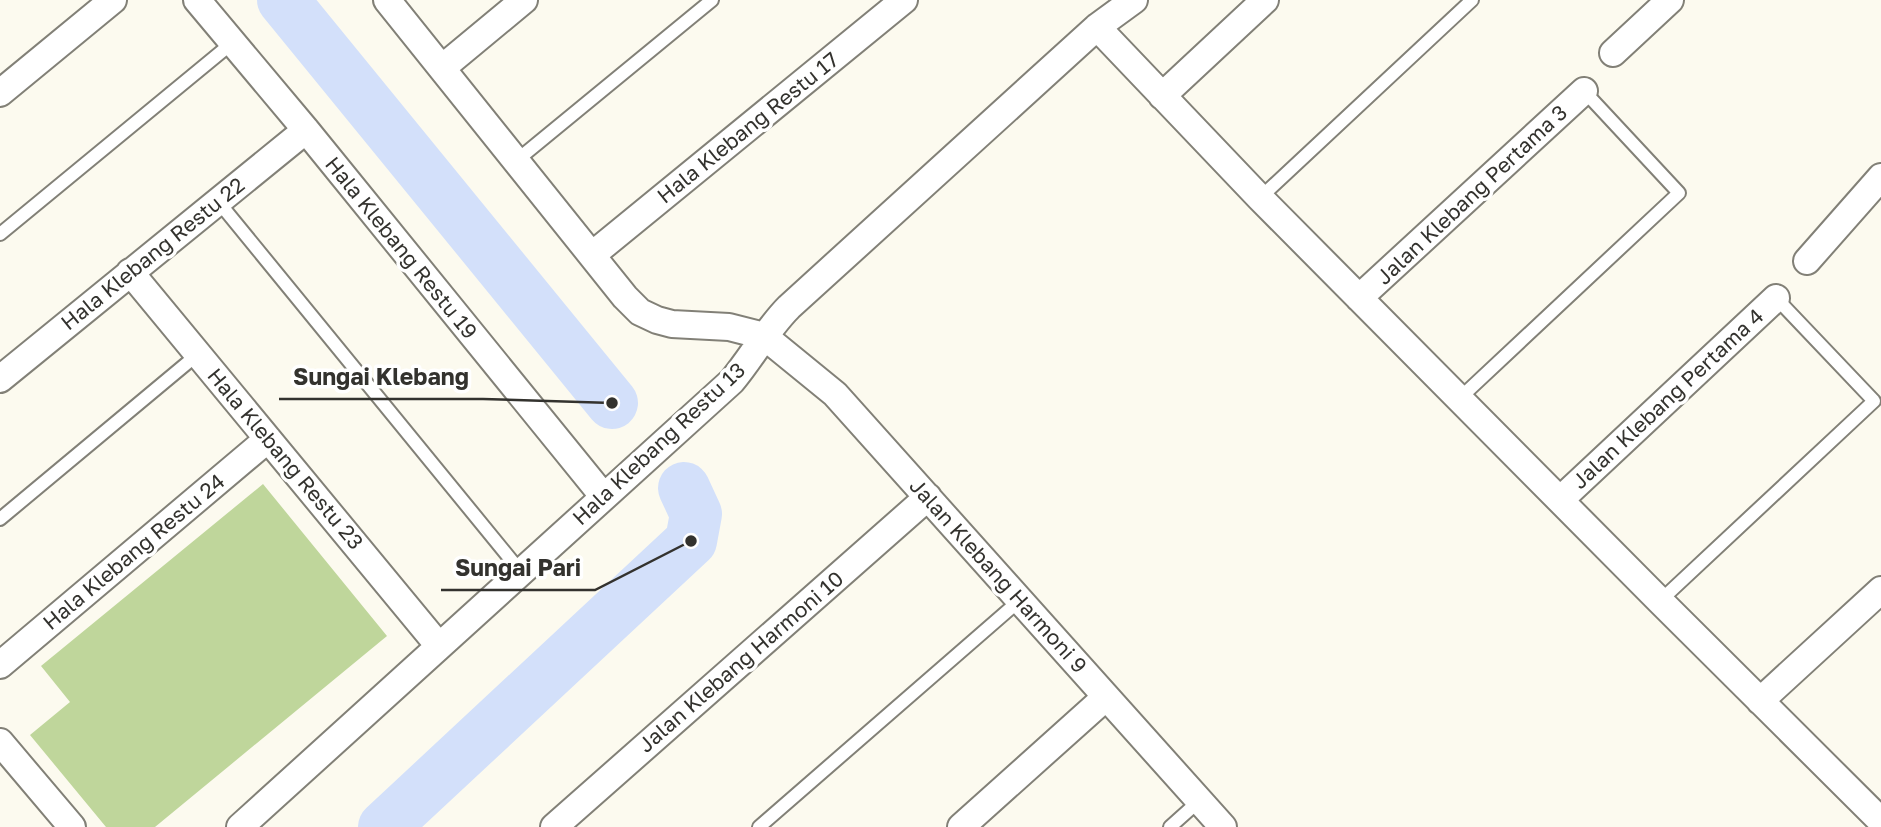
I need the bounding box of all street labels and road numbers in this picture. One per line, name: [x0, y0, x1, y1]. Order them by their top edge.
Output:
street label: Hala Klebang Restu 17: [652, 46, 843, 208]
street label: Jalan Klebang Pertama 3: [1370, 99, 1572, 290]
street label: Hala Klebang Restu 19: [320, 151, 483, 344]
street label: Hala Klebang Restu 22: [55, 171, 249, 335]
street label: Jalan Klebang Pertama 4: [1566, 303, 1768, 494]
street label: Hala Klebang Restu 13: [567, 356, 750, 530]
street label: Hala Klebang Restu 23: [202, 362, 369, 554]
street label: Hala Klebang Restu 24: [37, 468, 230, 635]
street label: Jalan Klebang Harmoni 9: [904, 473, 1093, 678]
street label: Jalan Klebang Harmoni 10: [632, 565, 848, 757]

